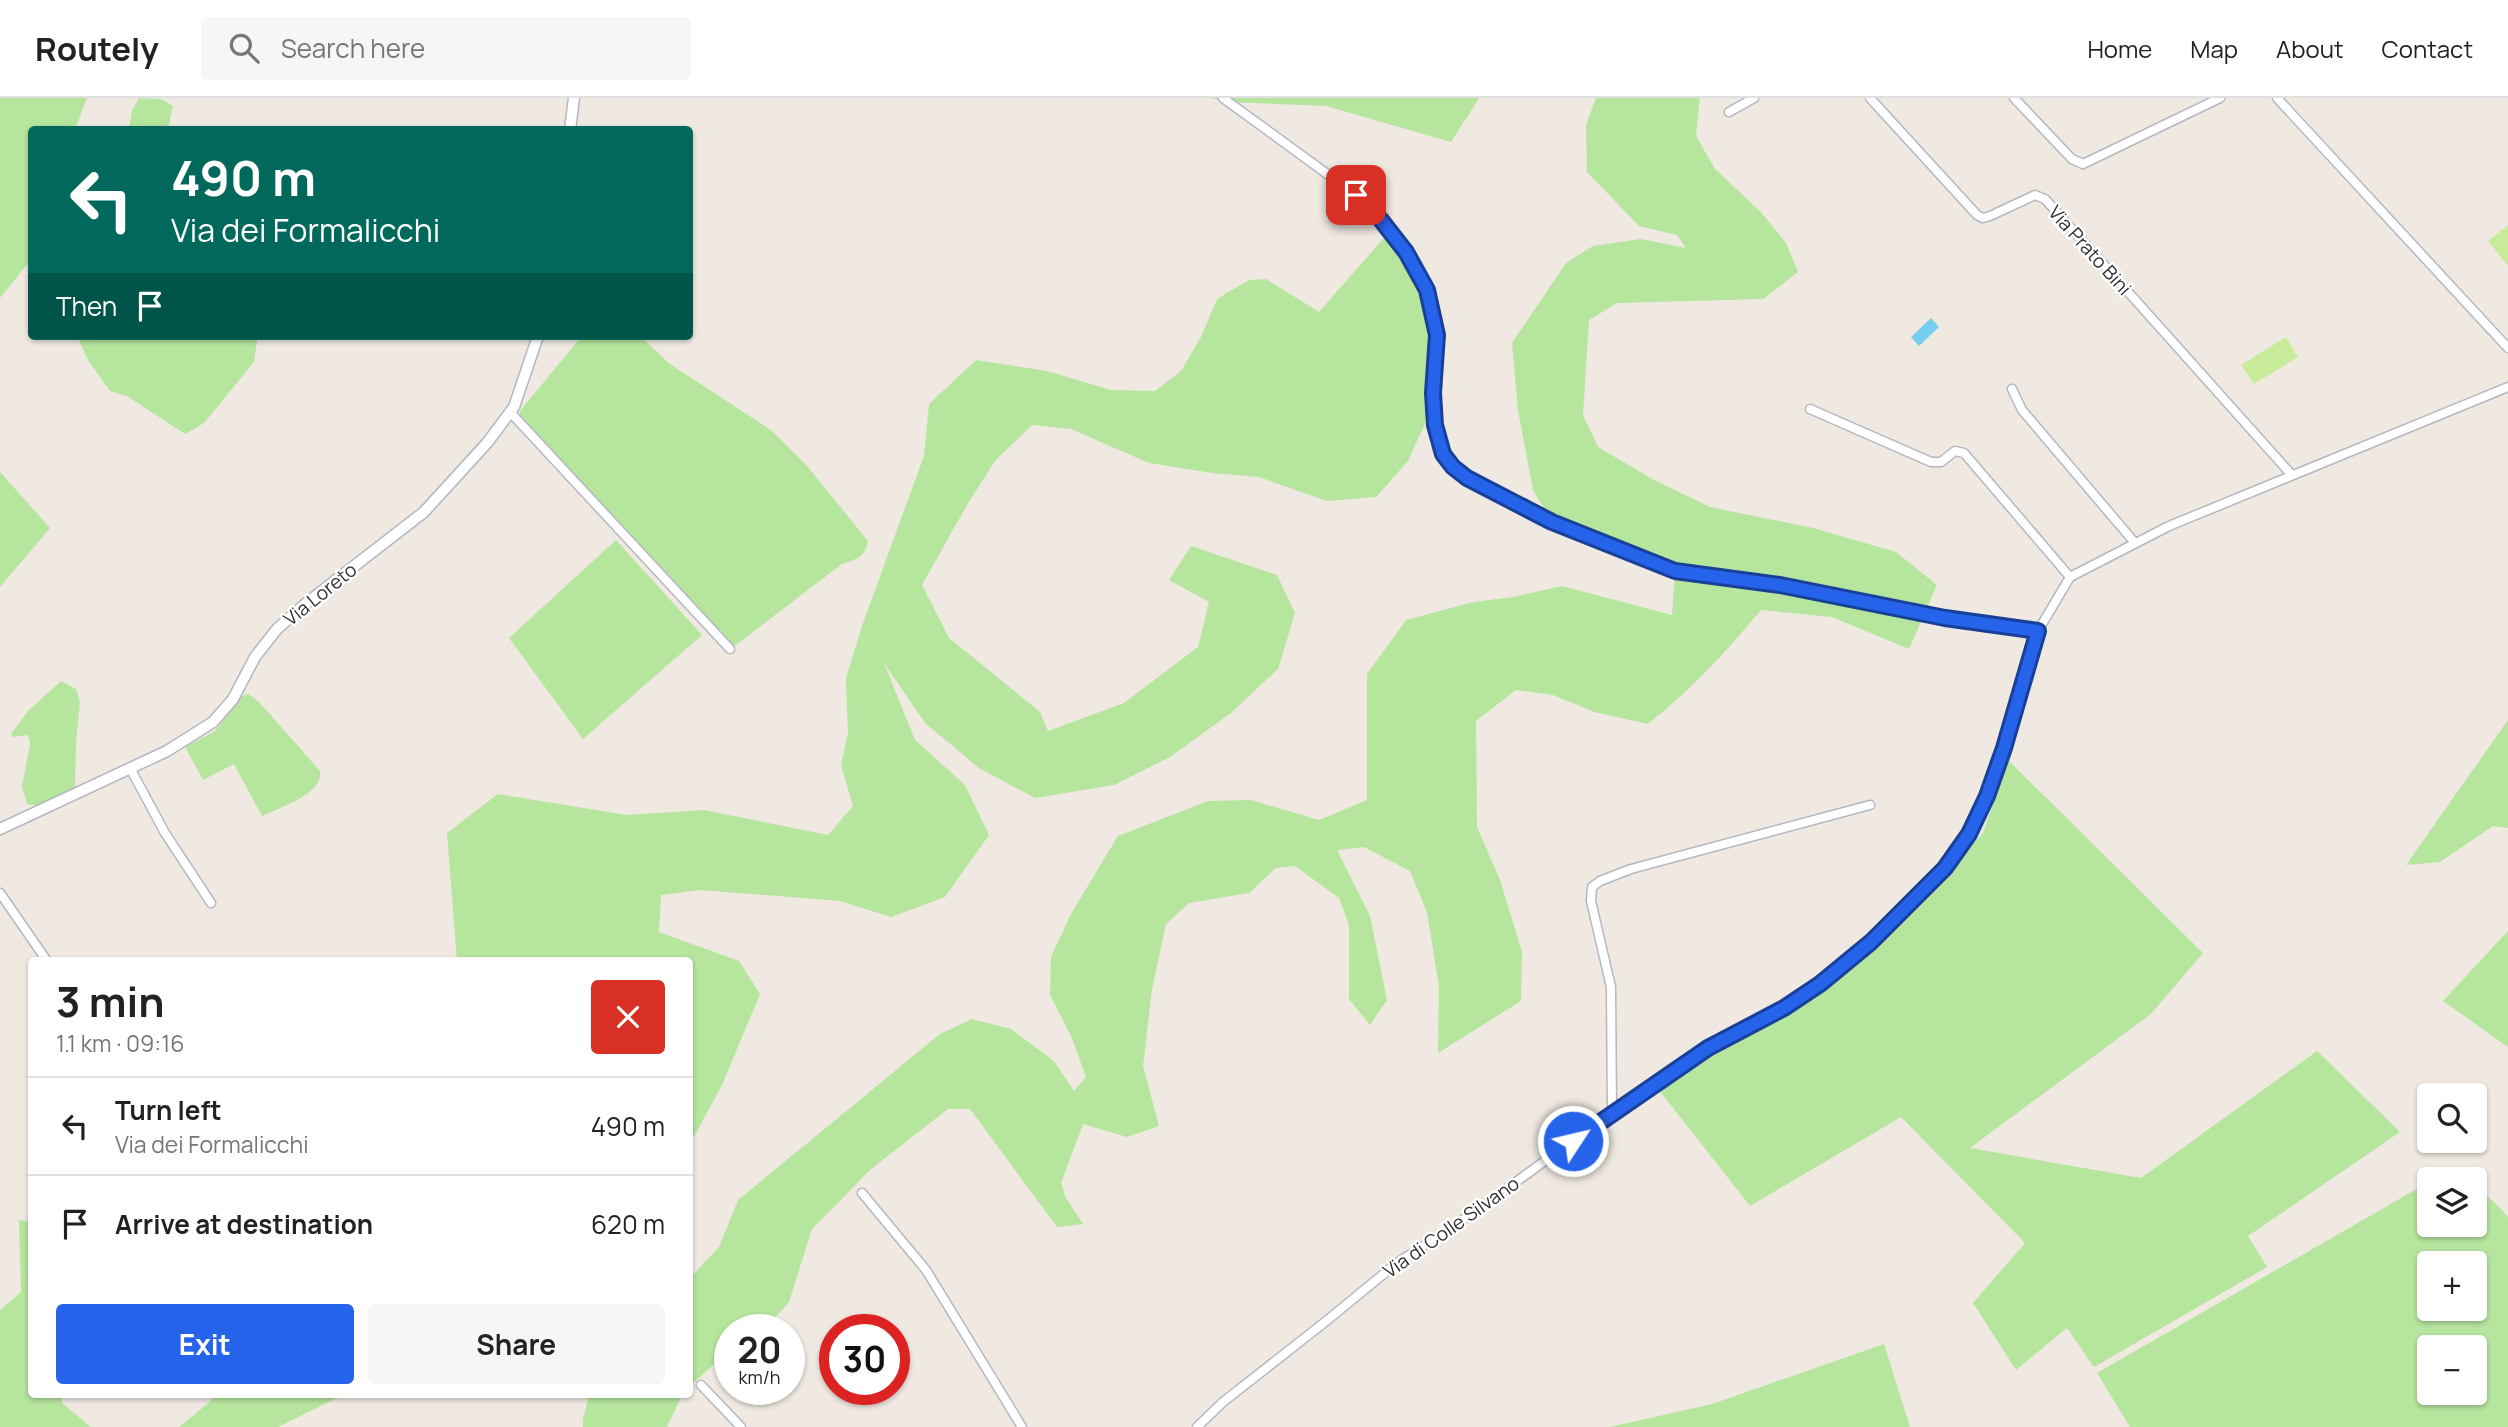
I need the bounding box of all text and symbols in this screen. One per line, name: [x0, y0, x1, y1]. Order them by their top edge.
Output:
search box: [201, 17, 691, 80]
text: Routely: [35, 26, 159, 71]
icon: search: [225, 29, 263, 67]
text: Search here: [281, 30, 425, 66]
text: Home: [2087, 32, 2152, 65]
text: Map: [2190, 32, 2238, 65]
text: About: [2276, 32, 2344, 65]
text: Contact: [2382, 32, 2473, 65]
text: 490 m: [171, 144, 316, 211]
icon: left: [56, 154, 147, 245]
pin: [1326, 165, 1386, 225]
icon: arrive: [1337, 176, 1375, 214]
street label: Via Prato Bini: [2043, 200, 2137, 300]
text: Via dei Formalicchi: [171, 208, 440, 252]
icon: arrive: [131, 287, 169, 325]
text: Then: [56, 288, 117, 324]
street label: Via Loreto: [278, 557, 362, 631]
text: 3 min: [56, 972, 165, 1030]
button: close: [591, 980, 665, 1054]
text: 1.1 km · 09:16: [56, 1027, 184, 1059]
map controls: [2417, 1083, 2487, 1405]
button: search: [2417, 1083, 2487, 1153]
text: Turn left: [115, 1092, 222, 1128]
position arrow: [1536, 1104, 1610, 1178]
icon: left: [56, 1107, 94, 1145]
text: 490 m: [591, 1108, 665, 1144]
text: Via dei Formalicchi: [115, 1128, 309, 1160]
button: layers: [2417, 1167, 2487, 1237]
street label: Via di Colle Silvano: [1378, 1170, 1524, 1284]
icon: arrive: [56, 1205, 94, 1243]
text: Arrive at destination: [115, 1206, 373, 1242]
text: 620 m: [591, 1206, 665, 1242]
button: +: [2417, 1251, 2487, 1321]
button: Exit: [56, 1304, 354, 1384]
button: Share: [368, 1304, 665, 1384]
speed limit sign: 30: [819, 1314, 910, 1405]
text: 20: [738, 1326, 781, 1374]
button: −: [2417, 1335, 2487, 1405]
text: km/h: [739, 1365, 780, 1389]

